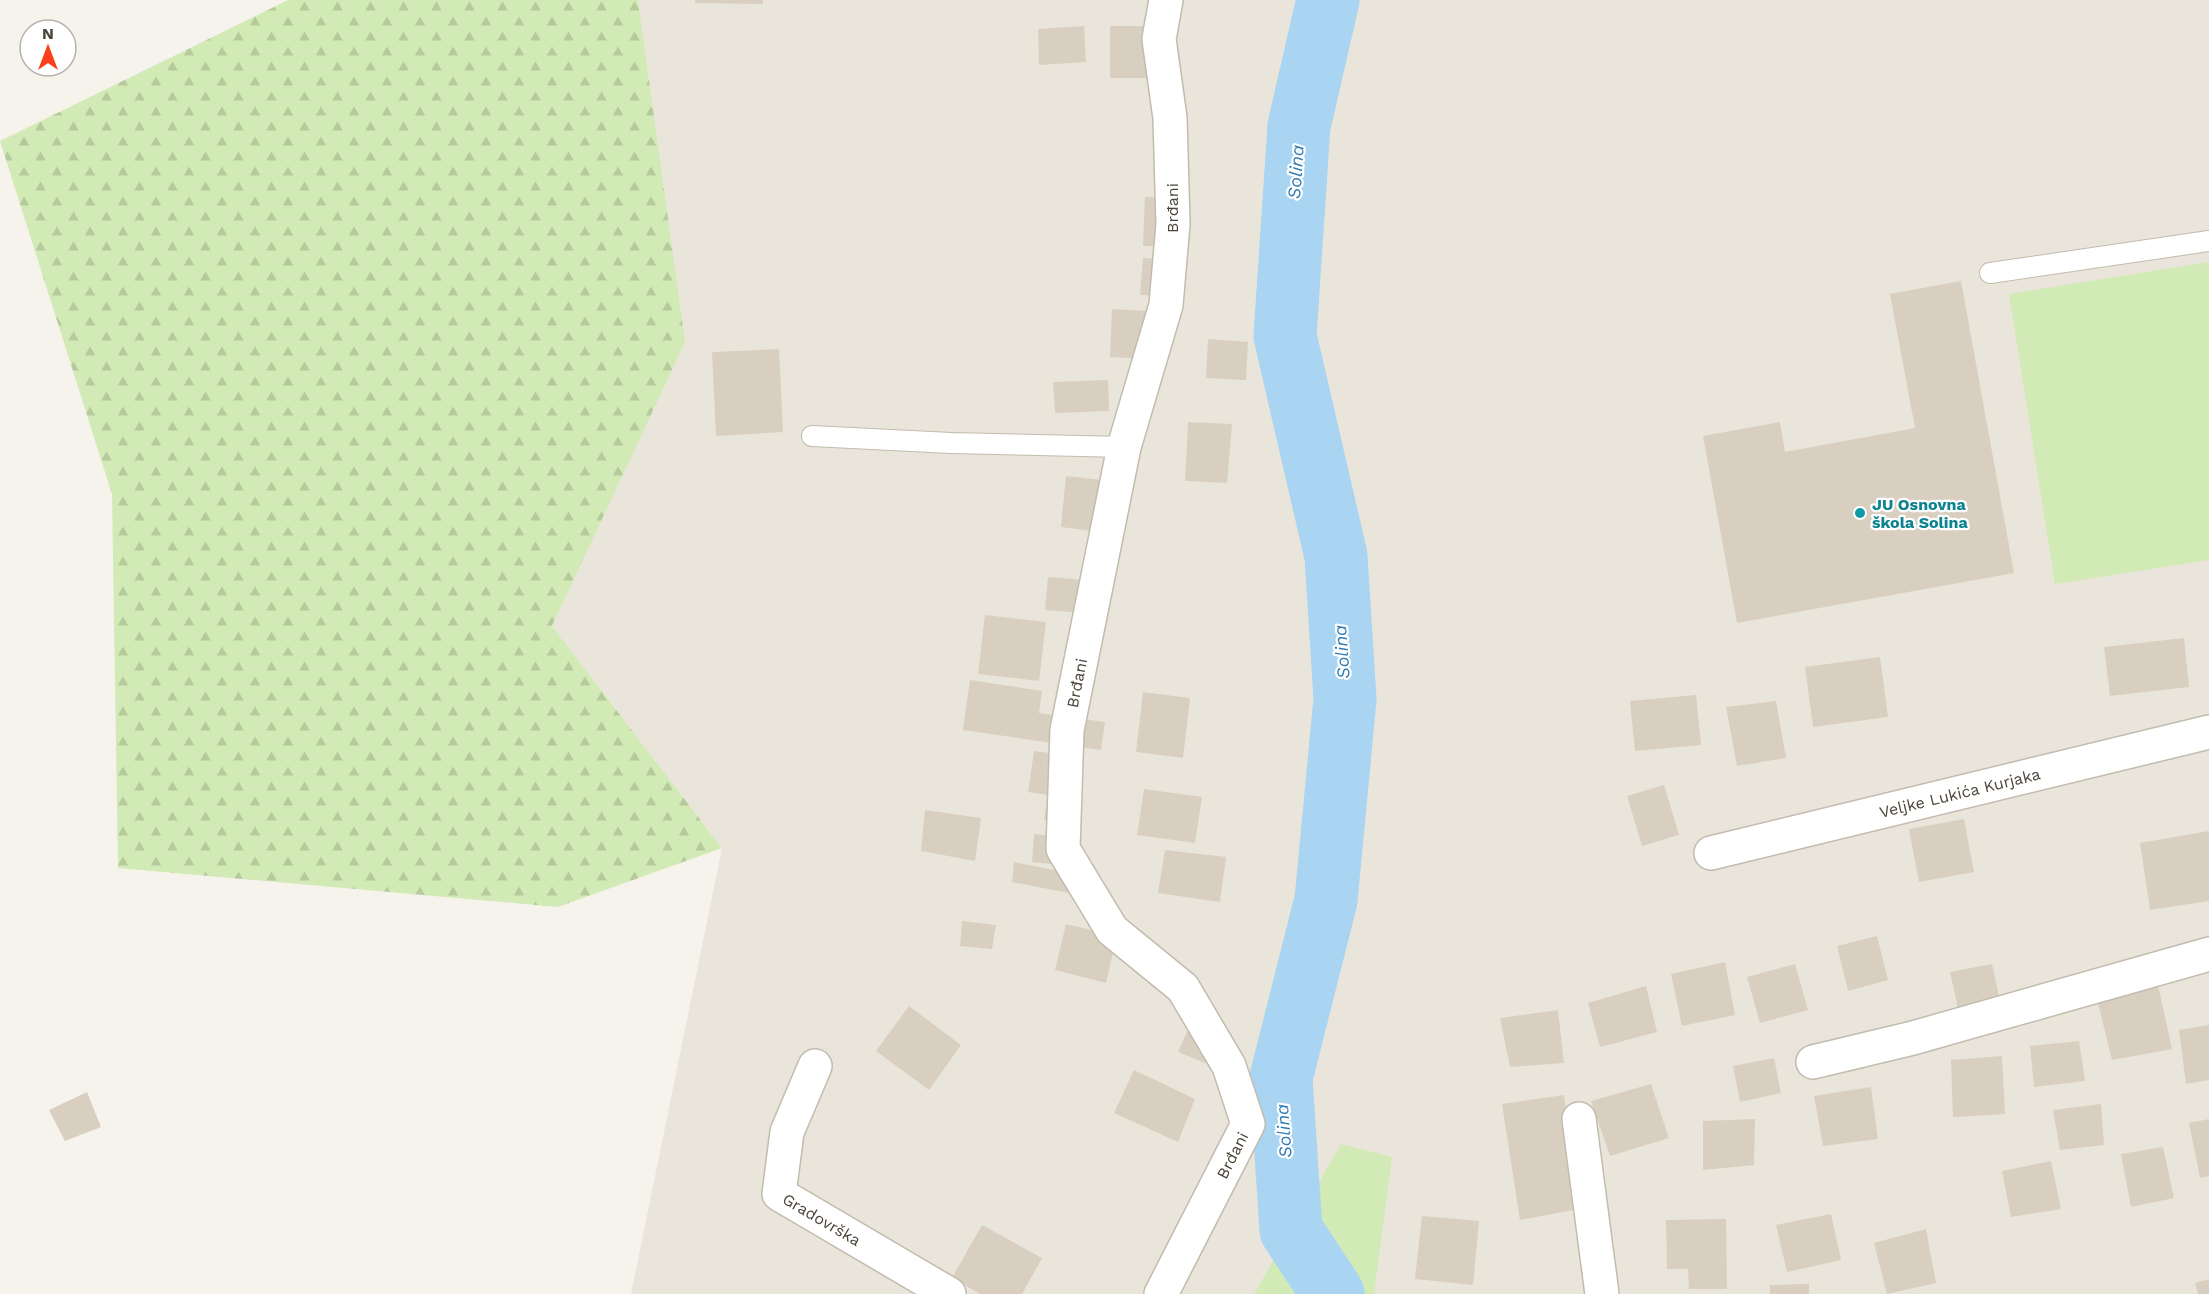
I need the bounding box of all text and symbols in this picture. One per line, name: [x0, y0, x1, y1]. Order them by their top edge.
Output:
north arrow: [18, 18, 78, 78]
text: N: [42, 24, 54, 43]
water label: Solina: [1283, 144, 1308, 200]
street label: Brđani: [1163, 183, 1182, 233]
place label: JU Osnovna škola Solina: [1872, 495, 1968, 532]
marker: JU Osnovna škola Solina: [1853, 506, 1867, 520]
water label: Solina: [1329, 624, 1354, 680]
street label: Brđani: [1063, 657, 1091, 709]
street label: Veljke Lukića Kurjaka: [1877, 764, 2042, 822]
water label: Solina: [1271, 1103, 1296, 1159]
street label: Brđani: [1213, 1129, 1252, 1182]
street label: Gradovrška: [779, 1189, 864, 1250]

